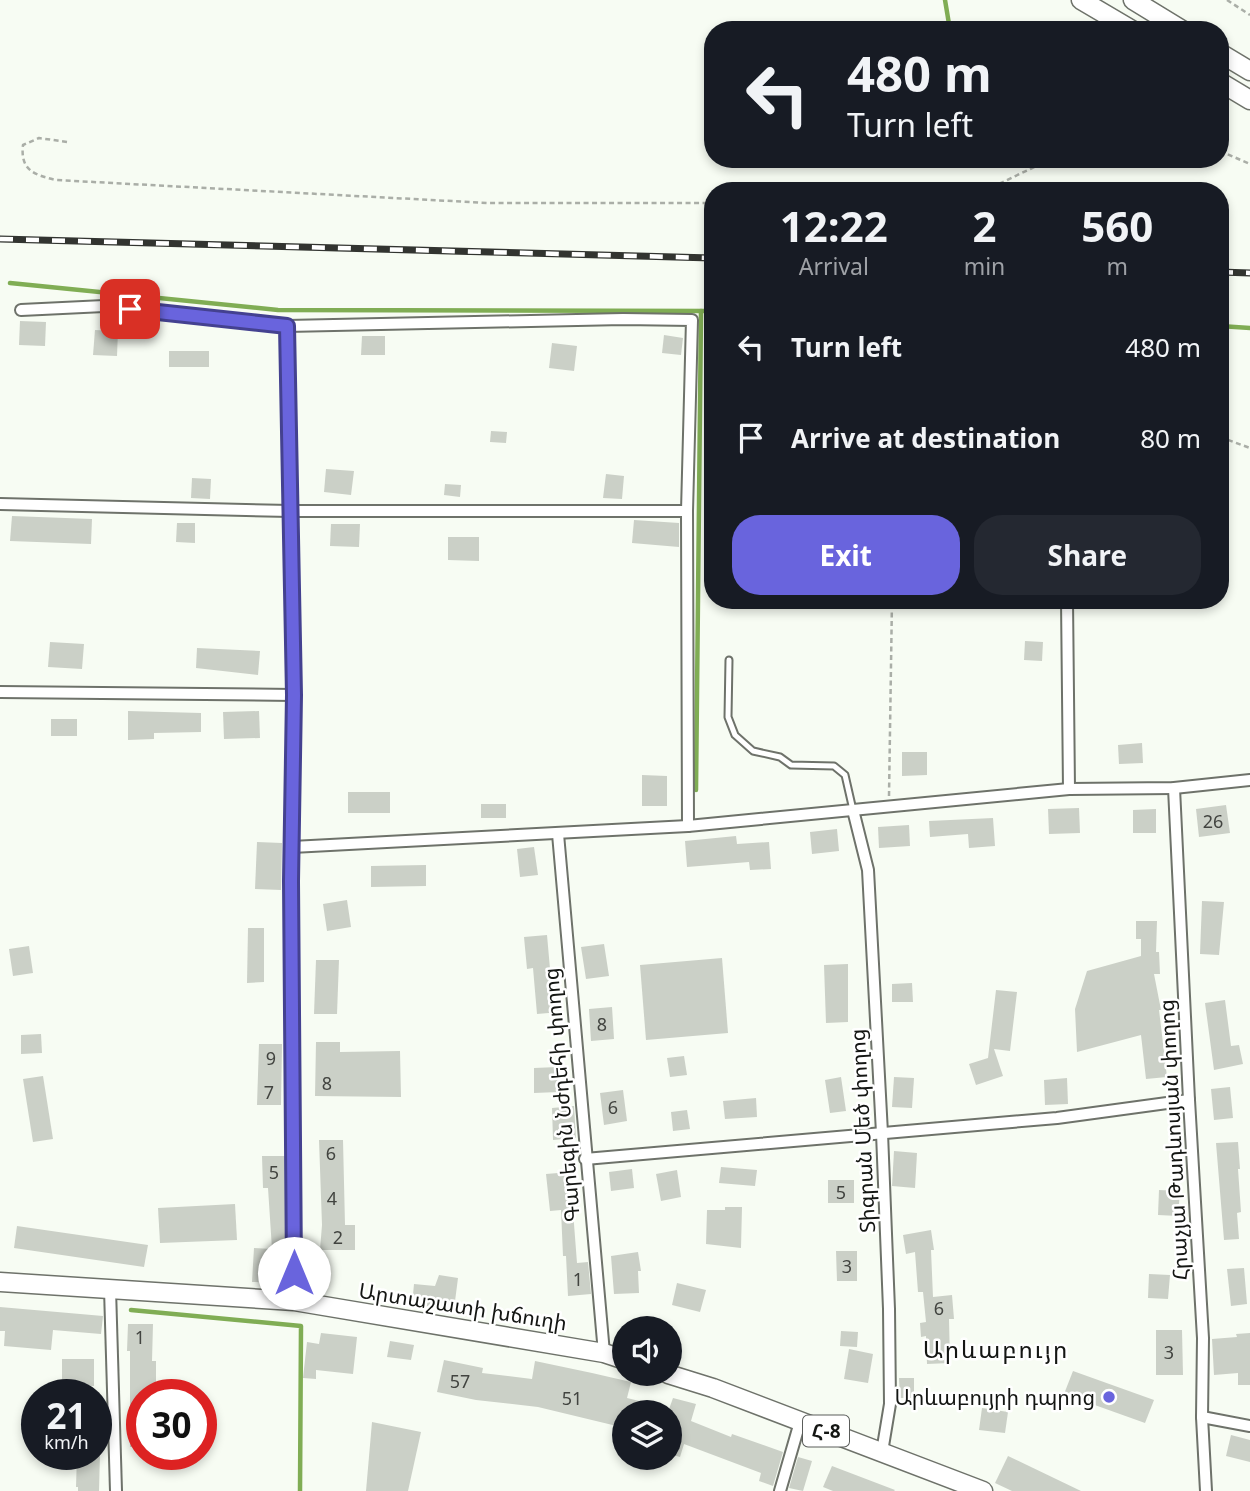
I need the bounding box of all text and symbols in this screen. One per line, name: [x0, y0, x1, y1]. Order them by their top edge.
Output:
text: 480 m: [847, 40, 992, 106]
icon: left: [732, 49, 823, 140]
text: Turn left: [847, 103, 973, 146]
text: 12:22: [780, 197, 888, 254]
text: 2: [972, 197, 997, 254]
text: 560: [1081, 197, 1153, 254]
text: Arrival: [799, 250, 869, 282]
text: min: [964, 250, 1005, 282]
text: m: [1106, 250, 1128, 282]
pin: [100, 279, 160, 339]
icon: arrive: [111, 290, 149, 328]
icon: left: [732, 328, 770, 366]
text: Turn left: [791, 329, 902, 365]
text: 480 m: [1125, 329, 1201, 365]
icon: arrive: [732, 419, 770, 457]
text: Arrive at destination: [791, 420, 1060, 456]
text: 80 m: [1140, 420, 1201, 456]
button: Exit: [732, 515, 960, 595]
button: Share: [974, 515, 1201, 595]
house number: 26: [1203, 809, 1223, 833]
street label: Գարեգին Նժդեհի փողոց: [536, 967, 586, 1223]
street label: Հրաչյա Թադևոսյան փողոց: [1152, 999, 1194, 1281]
house number: 8: [597, 1012, 607, 1036]
street label: Տիգրան Մեծ փողոց: [843, 1028, 881, 1234]
house number: 9: [266, 1046, 276, 1070]
house number: 8: [322, 1071, 332, 1095]
house number: 7: [264, 1080, 274, 1104]
house number: 6: [608, 1095, 618, 1119]
house number: 6: [326, 1141, 336, 1165]
house number: 5: [269, 1160, 279, 1184]
house number: 5: [836, 1180, 846, 1204]
house number: 4: [327, 1186, 337, 1210]
house number: 2: [333, 1225, 343, 1249]
position arrow: [257, 1236, 331, 1310]
house number: 3: [842, 1254, 852, 1278]
house number: 1: [573, 1267, 583, 1291]
street label: Արտաշատի խճուղի: [357, 1276, 569, 1336]
house number: 6: [934, 1296, 944, 1320]
map controls: [612, 1316, 682, 1470]
button: sound: [612, 1316, 682, 1386]
house number: 1: [135, 1325, 145, 1349]
district label: Արևաբույր: [923, 1332, 1069, 1365]
house number: 3: [1164, 1340, 1174, 1364]
house number: 57: [450, 1369, 470, 1393]
speed limit sign: 30: [126, 1379, 217, 1470]
place label: Արևաբույրի դպրոց: [894, 1383, 1095, 1411]
house number: 51: [562, 1386, 582, 1410]
marker: Արևաբույրի դպրոց: [1101, 1389, 1117, 1405]
text: 21: [46, 1392, 87, 1439]
button: layers: [612, 1400, 682, 1470]
road number: Հ-8: [803, 1415, 849, 1446]
text: km/h: [44, 1430, 89, 1454]

